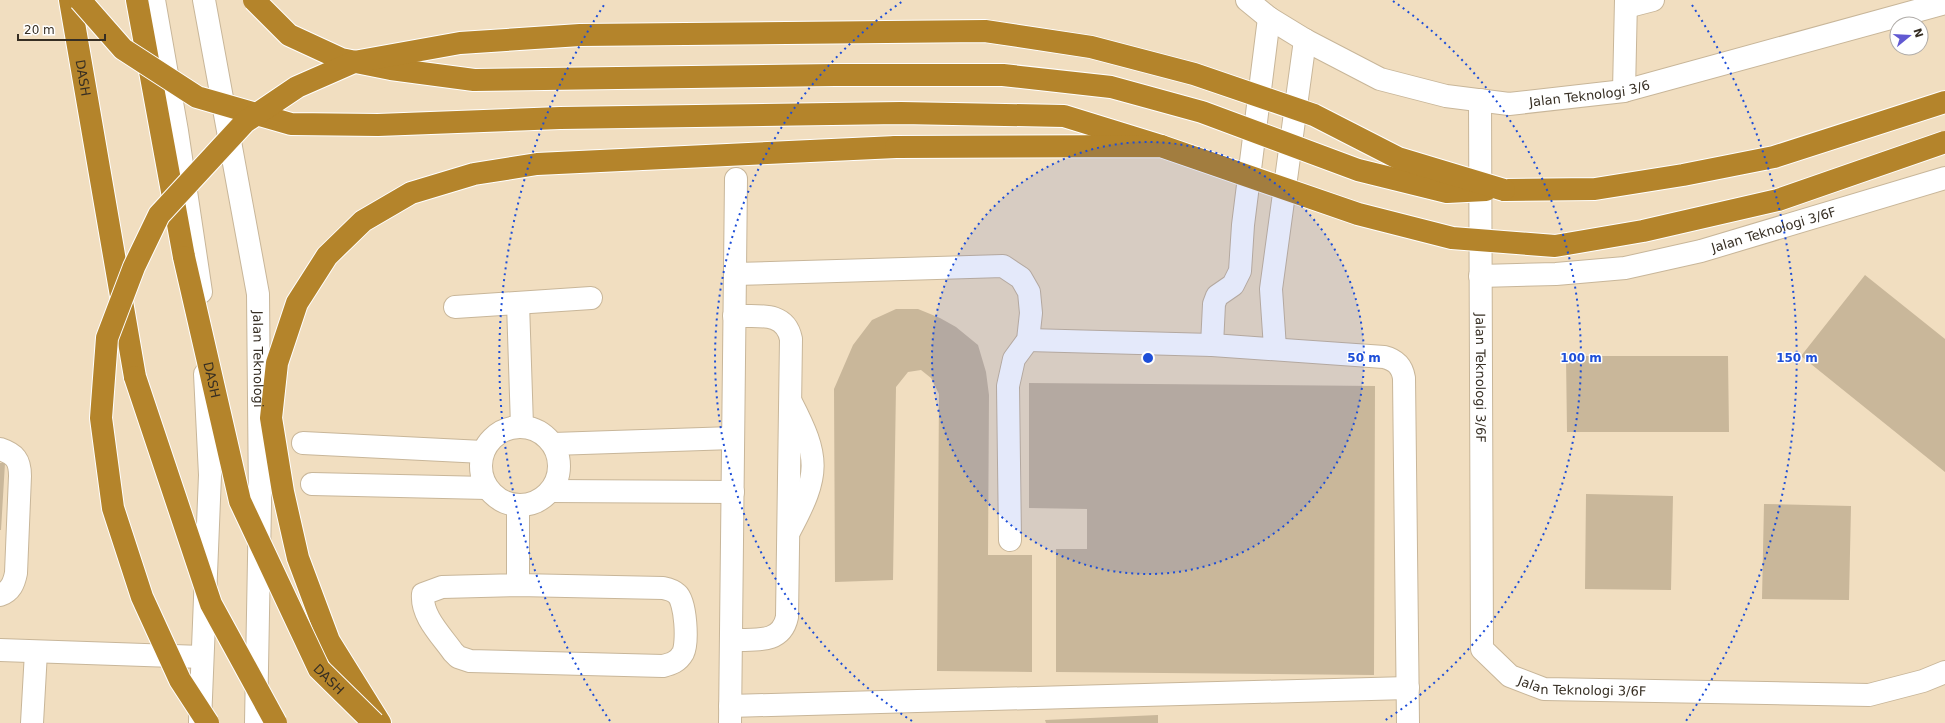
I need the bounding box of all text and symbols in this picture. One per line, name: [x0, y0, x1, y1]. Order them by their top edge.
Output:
scale bar: [18, 16, 105, 42]
north arrow: [1889, 16, 1929, 56]
text: 20 m: [24, 23, 55, 37]
text: N: [1910, 27, 1926, 39]
street label: DASH: [73, 58, 94, 97]
street label: Jalan Teknologi 3/6: [1527, 77, 1651, 109]
street label: Jalan Teknologi 3/6F: [1709, 204, 1838, 255]
street label: Jalan Teknologi: [251, 310, 267, 408]
street label: Jalan Teknologi 3/6F: [1473, 312, 1489, 443]
centre of rings: [1141, 351, 1155, 365]
text: 50 m: [1347, 351, 1381, 365]
text: 100 m: [1560, 351, 1602, 365]
text: 150 m: [1776, 351, 1818, 365]
street label: DASH: [201, 360, 224, 399]
street label: DASH: [311, 661, 347, 697]
street label: Jalan Teknologi 3/6F: [1515, 672, 1646, 698]

